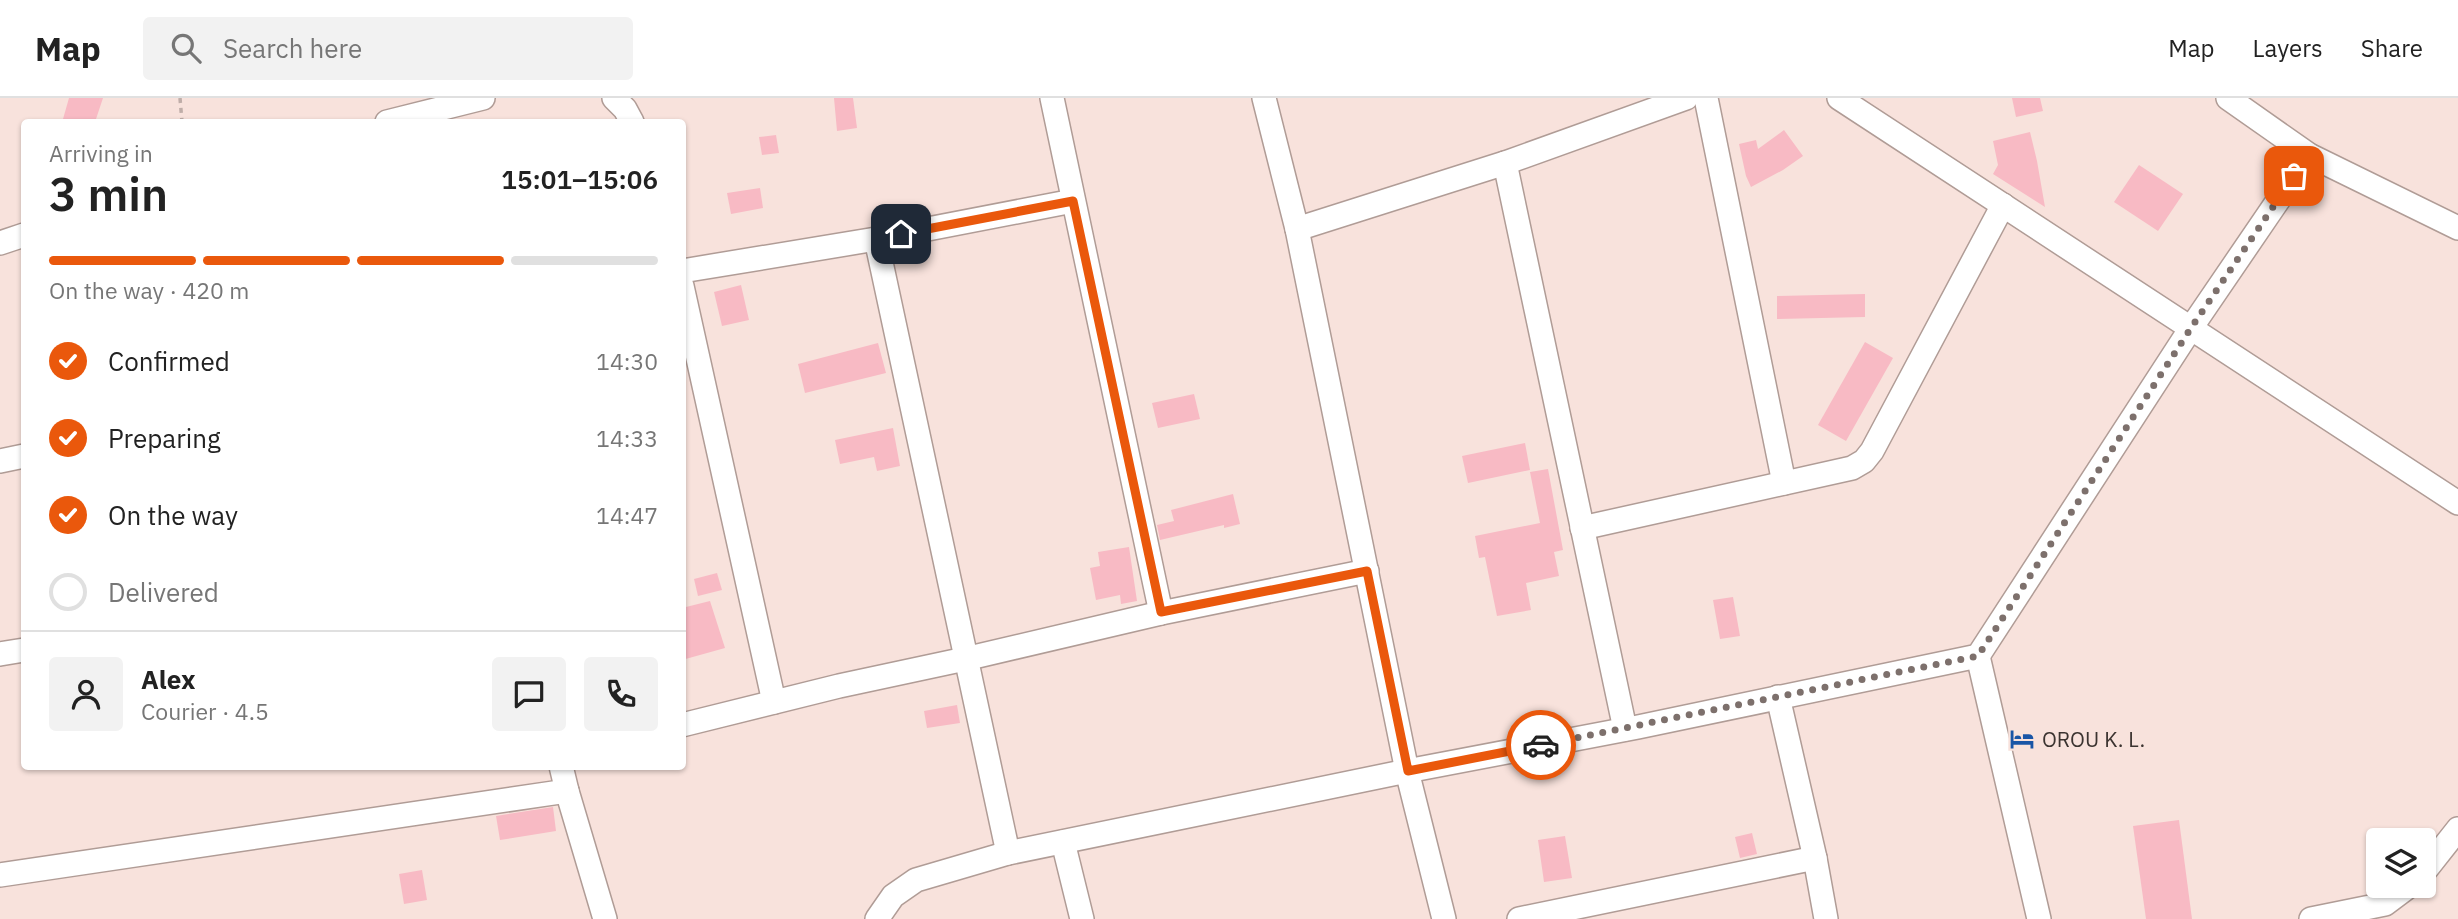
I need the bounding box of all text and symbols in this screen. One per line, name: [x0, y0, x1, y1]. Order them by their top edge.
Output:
search box: [143, 17, 633, 80]
text: Map: [35, 27, 101, 70]
icon: search: [167, 29, 205, 67]
text: Search here: [223, 31, 362, 65]
text: Map: [2168, 32, 2215, 64]
text: Layers: [2253, 32, 2323, 64]
text: Share: [2361, 32, 2423, 64]
text: Arriving in: [49, 138, 153, 168]
pin: [2264, 146, 2324, 206]
icon: bag: [2275, 157, 2313, 195]
text: 15:01–15:06: [501, 162, 658, 196]
text: 3 min: [49, 164, 168, 224]
pin: [871, 204, 931, 264]
icon: home: [882, 215, 920, 253]
text: On the way · 420 m: [49, 275, 249, 305]
icon: check: [49, 342, 87, 380]
text: Confirmed: [108, 344, 230, 378]
text: 14:30: [596, 346, 658, 376]
icon: check: [49, 419, 87, 457]
text: Preparing: [108, 421, 221, 455]
text: 14:33: [596, 423, 658, 453]
icon: check: [49, 496, 87, 534]
text: On the way: [108, 498, 238, 532]
text: 14:47: [596, 500, 658, 530]
text: Delivered: [108, 575, 219, 609]
button: person: [49, 657, 123, 731]
button: chat: [492, 657, 566, 731]
button: phone: [584, 657, 658, 731]
text: Alex: [141, 662, 195, 696]
text: Courier · 4.5: [141, 696, 269, 726]
courier: [1506, 710, 1576, 780]
hotel icon: OROU K. L.: [2008, 725, 2036, 753]
place label: OROU K. L.: [2042, 725, 2145, 753]
icon: car: [1522, 726, 1560, 764]
map controls: [2366, 828, 2436, 898]
button: layers: [2366, 828, 2436, 898]

